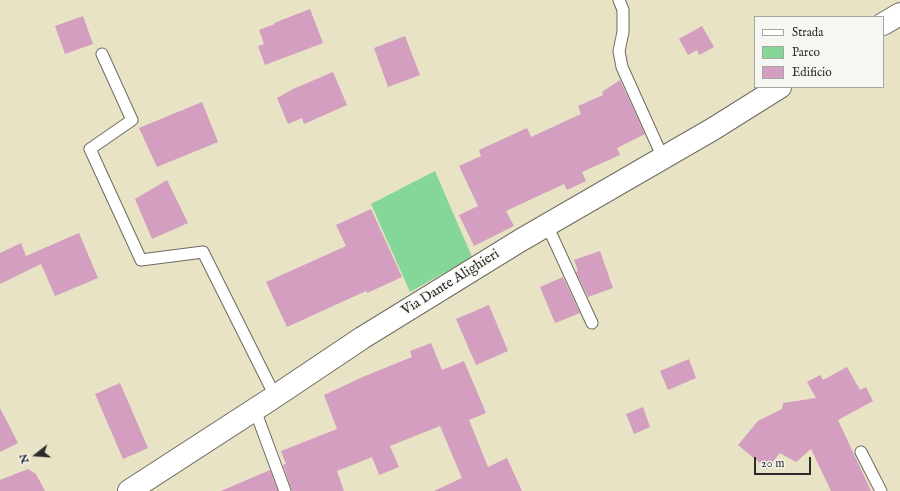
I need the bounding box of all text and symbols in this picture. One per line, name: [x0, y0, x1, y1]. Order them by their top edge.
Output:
legend: [754, 16, 884, 88]
text: Strada: [792, 25, 823, 40]
text: Parco: [792, 45, 820, 60]
text: Edificio: [792, 65, 832, 80]
street label: Via Dante Alighieri: [399, 246, 503, 320]
north arrow: [16, 435, 56, 475]
scale bar: [756, 449, 813, 475]
text: N: [16, 452, 33, 465]
text: 20 m: [761, 456, 784, 471]

